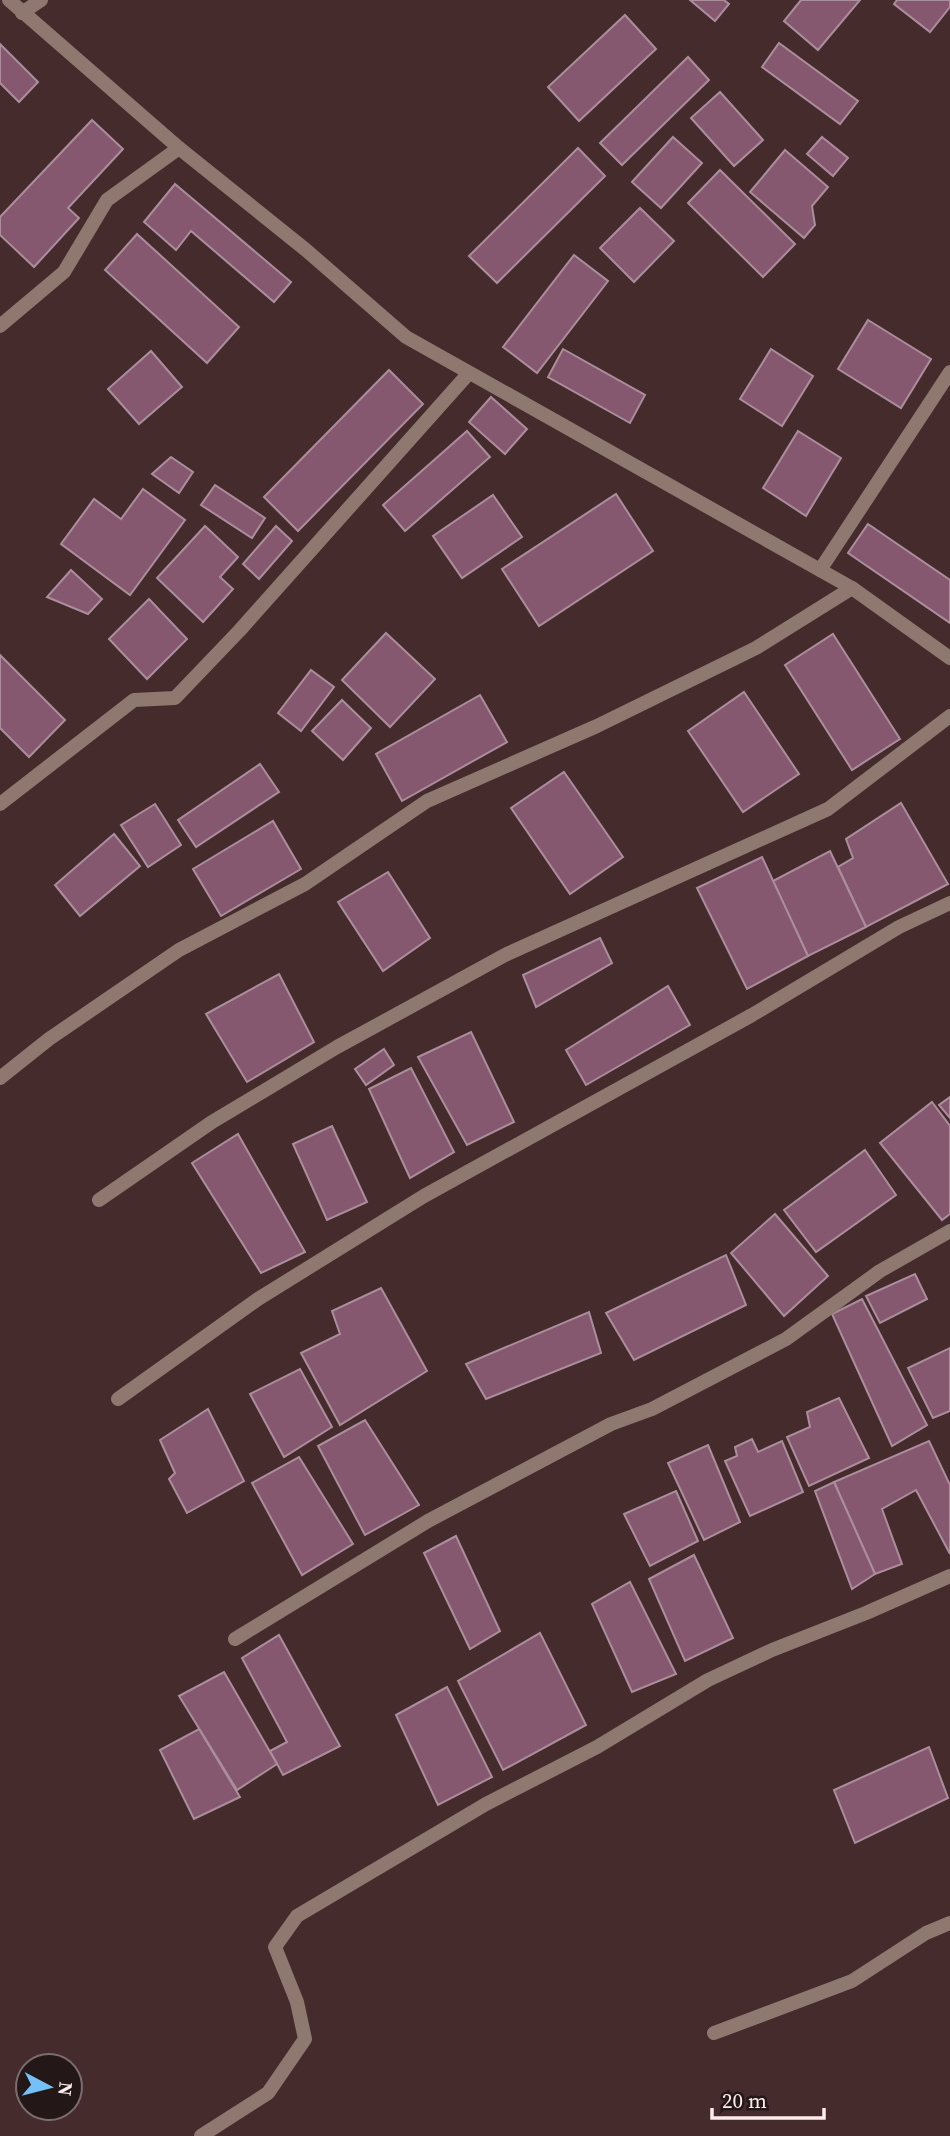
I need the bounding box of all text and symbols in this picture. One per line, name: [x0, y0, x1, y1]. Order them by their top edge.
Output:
north arrow: [14, 2052, 84, 2122]
scale bar: [712, 2076, 824, 2120]
text: N: [52, 2081, 80, 2098]
text: 20 m: [722, 2086, 767, 2115]

